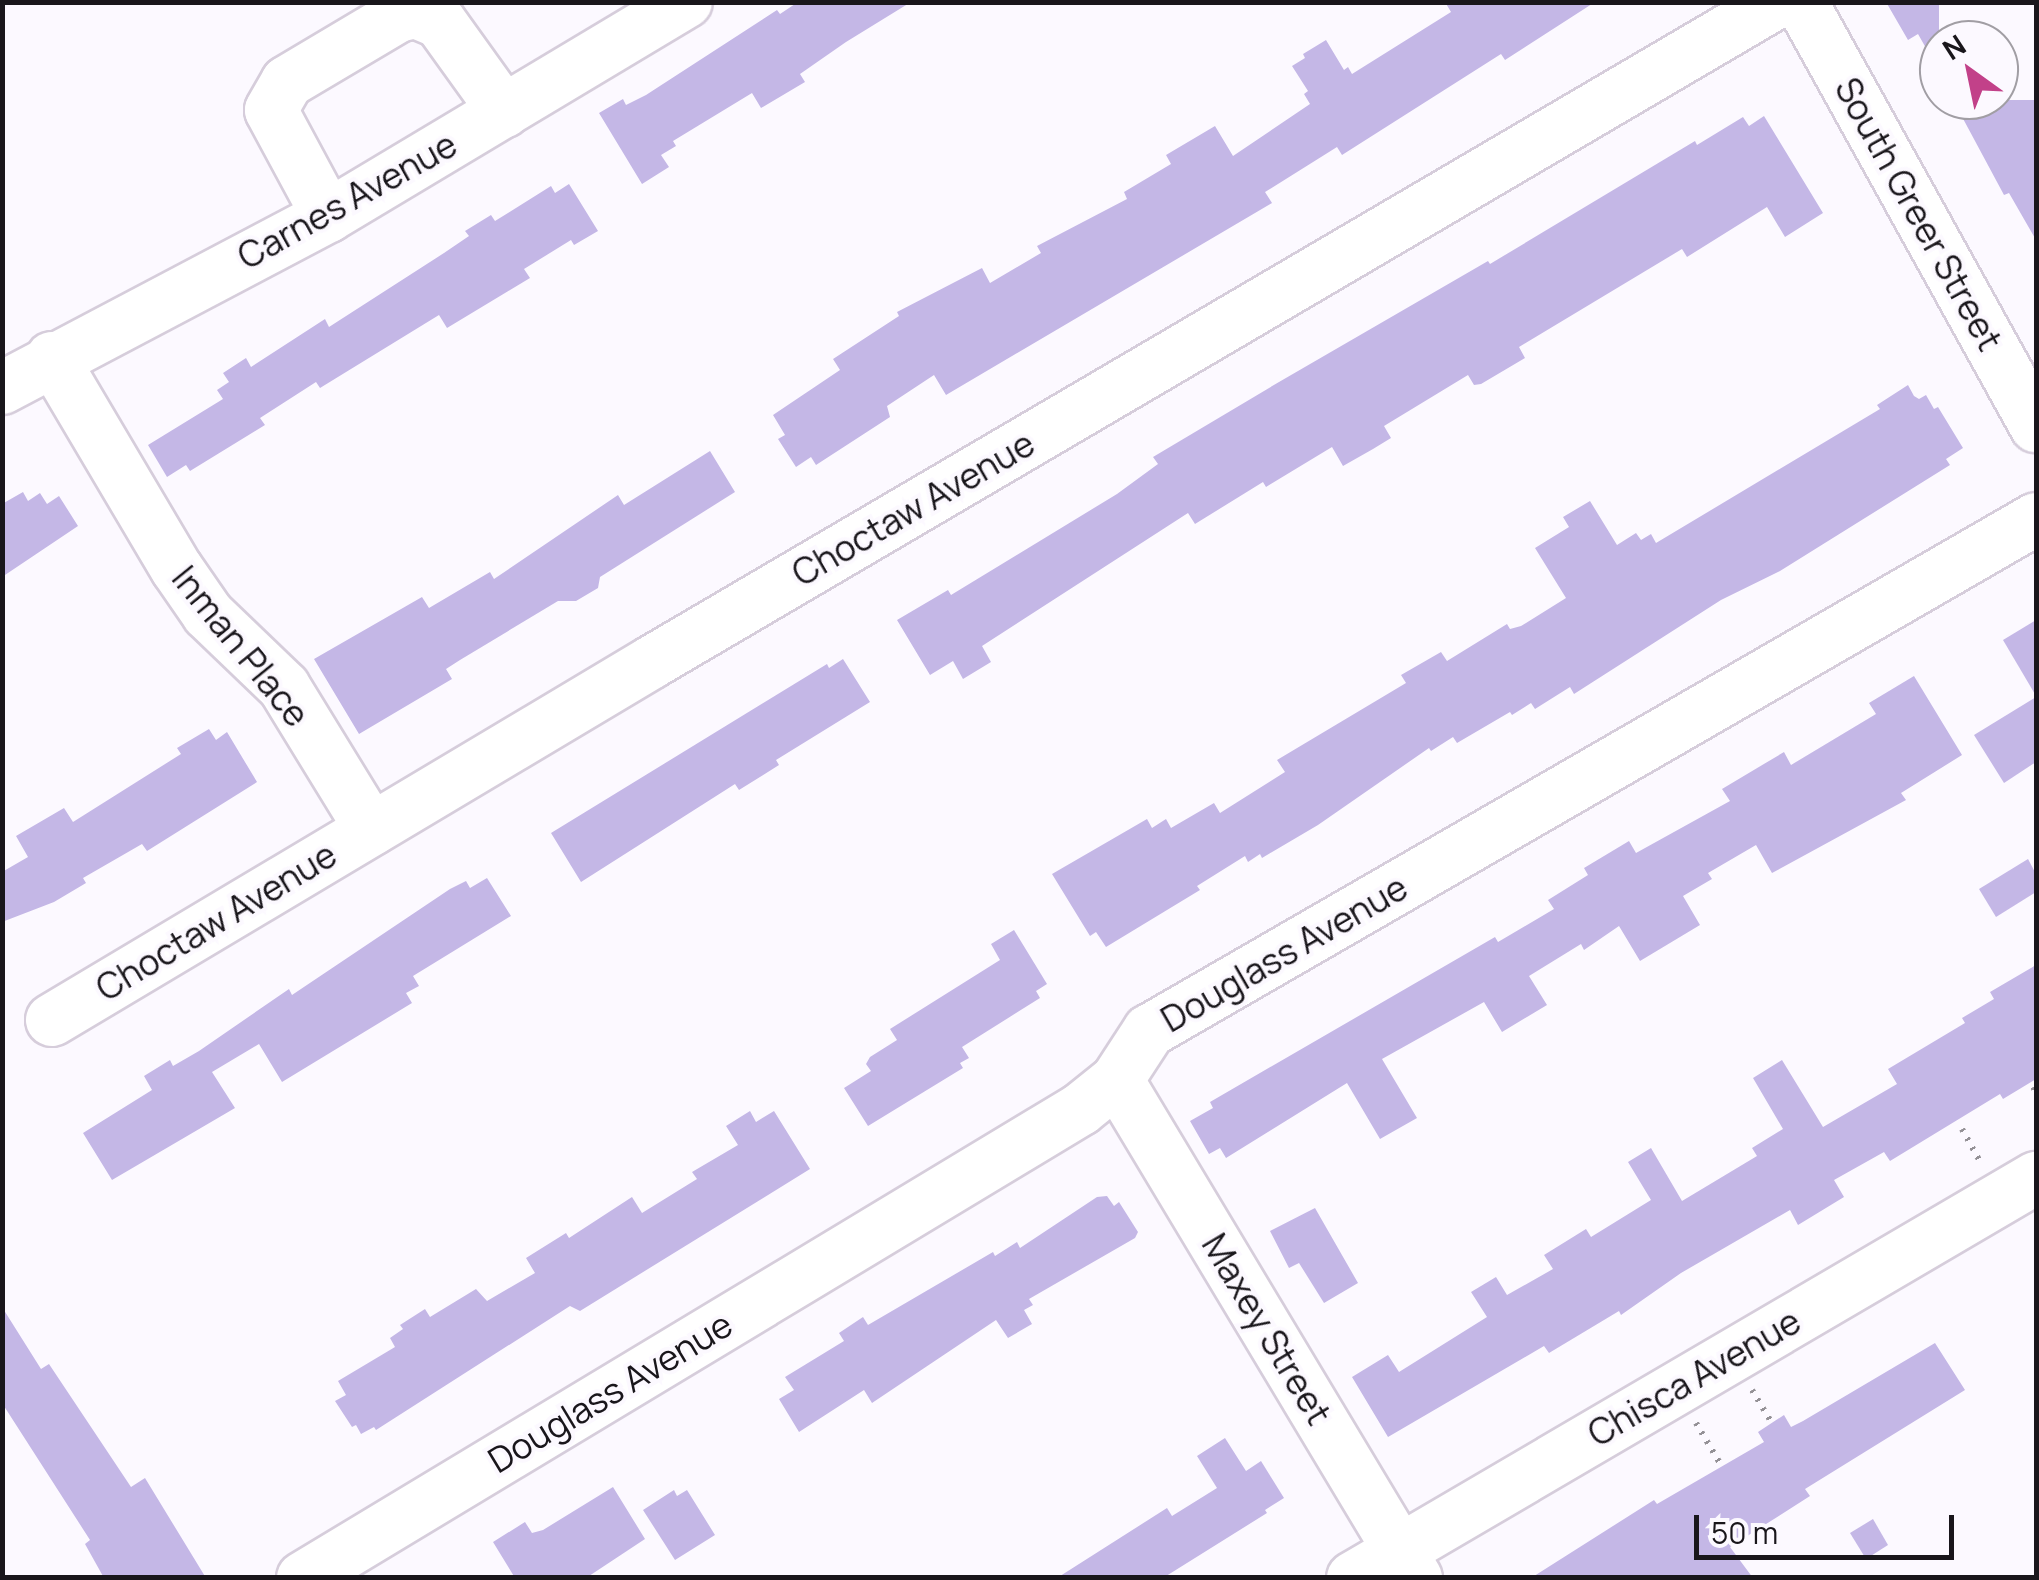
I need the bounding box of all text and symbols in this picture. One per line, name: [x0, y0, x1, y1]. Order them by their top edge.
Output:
north arrow: [1919, 20, 2019, 120]
text: N: [1935, 25, 1973, 68]
street label: South Greer Street: [1827, 70, 2011, 358]
street label: Carnes Avenue: [230, 123, 464, 277]
street label: Choctaw Avenue: [785, 422, 1041, 594]
street label: Inman Place: [164, 557, 318, 735]
street label: Choctaw Avenue: [88, 833, 344, 1009]
street label: Douglass Avenue: [1154, 866, 1414, 1040]
street label: Maxey Street: [1194, 1226, 1340, 1432]
street label: Chisca Avenue: [1580, 1299, 1808, 1455]
street label: Douglass Avenue: [481, 1303, 739, 1481]
scale bar: [1699, 1495, 1959, 1557]
text: 50 m: [1711, 1512, 1778, 1553]

